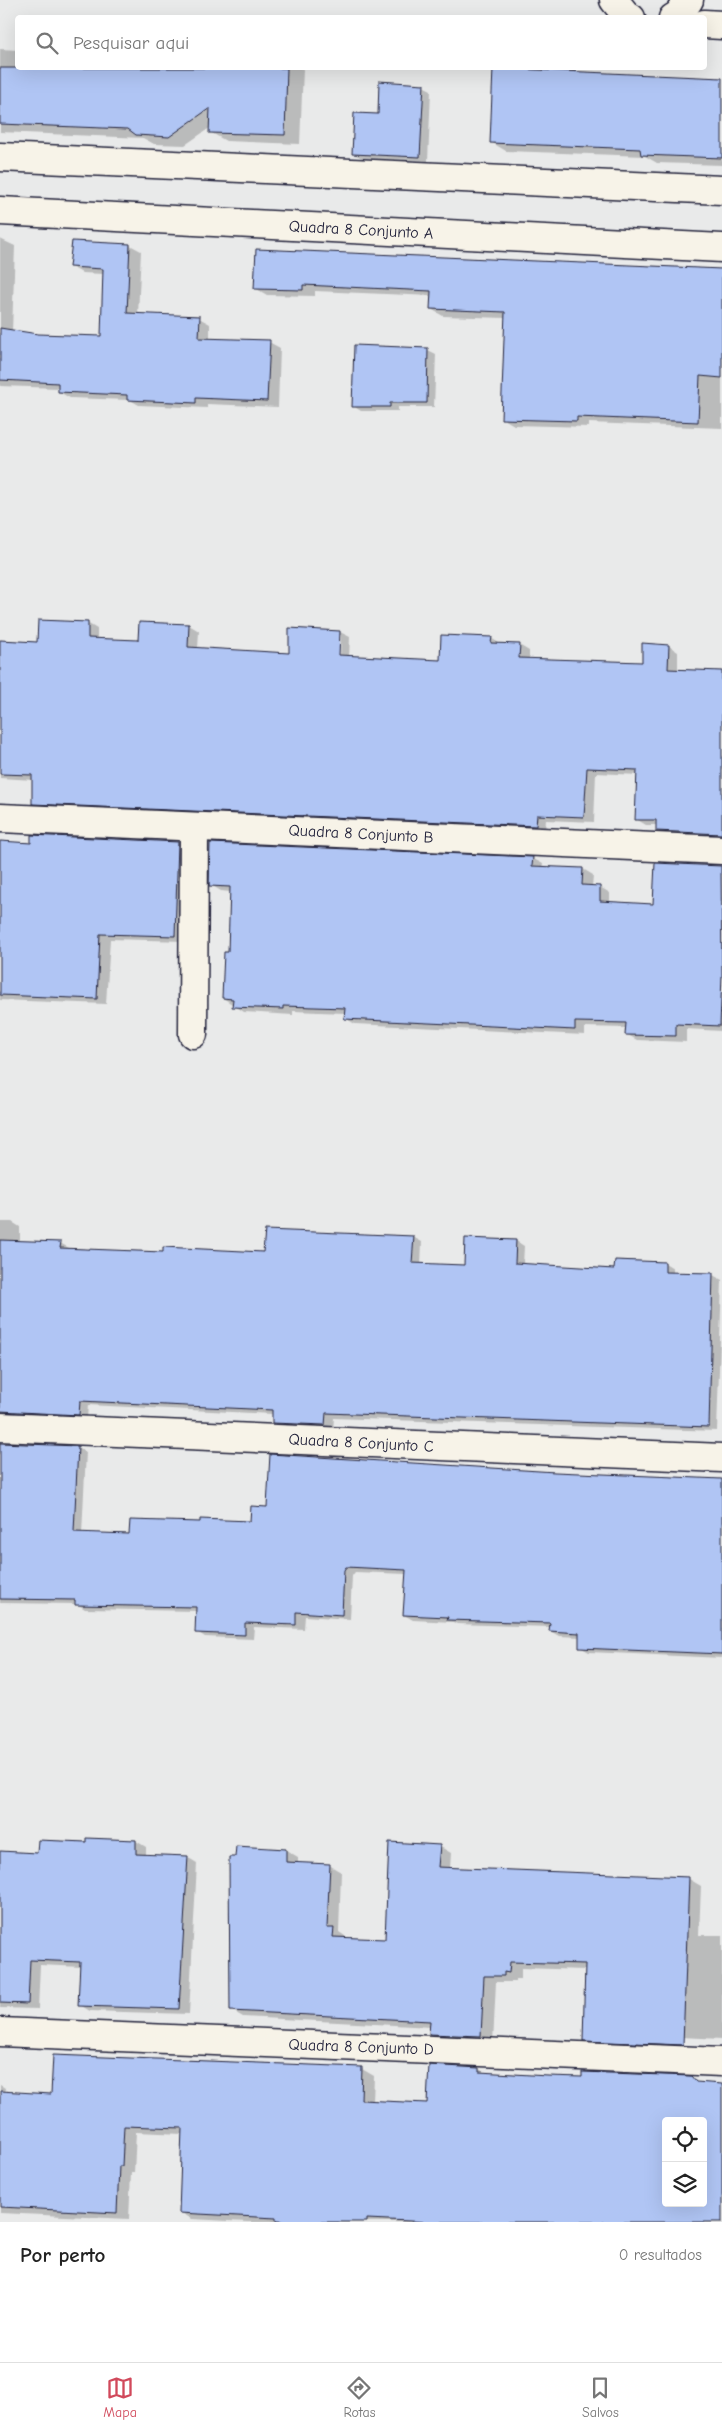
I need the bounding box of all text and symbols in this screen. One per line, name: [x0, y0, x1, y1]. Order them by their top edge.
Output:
search box: [15, 15, 707, 70]
icon: search: [33, 29, 61, 57]
text: Pesquisar aqui: [73, 32, 189, 54]
street label: Quadra 8 Conjunto A: [288, 217, 434, 243]
street label: Quadra 8 Conjunto B: [288, 821, 434, 847]
street label: Quadra 8 Conjunto C: [288, 1430, 434, 1456]
street label: Quadra 8 Conjunto D: [288, 2035, 434, 2059]
map controls: [662, 2117, 707, 2207]
button: locate: [662, 2117, 707, 2162]
button: layers: [662, 2162, 707, 2207]
text: Por perto: [20, 2243, 105, 2267]
text: 0 resultados: [619, 2246, 702, 2264]
tab: Mapa: [103, 2374, 137, 2421]
tab: Rotas: [343, 2374, 375, 2421]
tab: Salvos: [582, 2374, 619, 2421]

